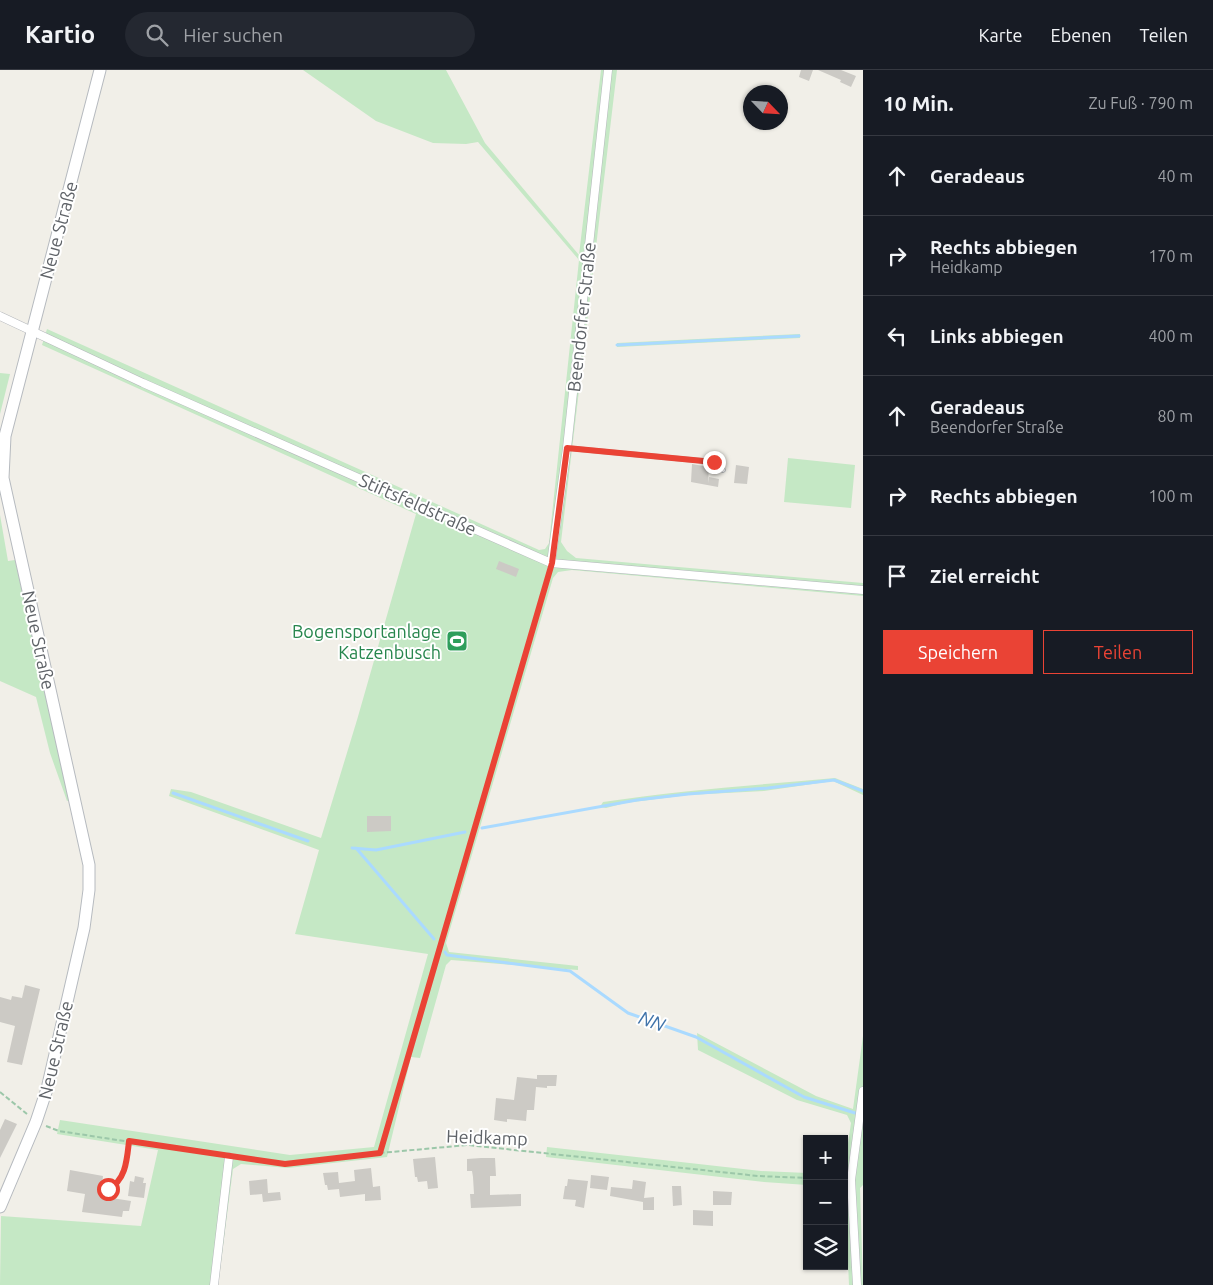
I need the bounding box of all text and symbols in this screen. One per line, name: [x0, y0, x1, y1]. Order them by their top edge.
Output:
search box: [125, 12, 475, 57]
text: Kartio: [25, 21, 95, 48]
icon: search: [143, 21, 171, 49]
text: Hier suchen: [183, 24, 283, 46]
text: Karte: [979, 25, 1023, 45]
text: Ebenen: [1051, 25, 1112, 45]
text: Teilen: [1140, 25, 1188, 45]
north arrow: [743, 85, 788, 130]
text: 10 Min.: [883, 91, 954, 115]
text: Zu Fuß · 790 m: [1088, 94, 1193, 112]
icon: ahead: [883, 162, 911, 190]
text: Geradeaus: [930, 165, 1025, 187]
text: 40 m: [1157, 167, 1193, 185]
street label: Neue Straße: [35, 179, 81, 281]
text: Rechts abbiegen: [930, 236, 1078, 258]
street label: Beendorfer Straße: [563, 241, 599, 393]
icon: right: [883, 242, 911, 270]
text: 170 m: [1148, 247, 1193, 265]
text: Heidkamp: [930, 258, 1003, 276]
icon: left: [883, 322, 911, 350]
text: Links abbiegen: [930, 325, 1064, 347]
text: 400 m: [1148, 327, 1193, 345]
text: Geradeaus: [930, 396, 1025, 418]
icon: ahead: [883, 402, 911, 430]
text: 80 m: [1157, 407, 1193, 425]
text: Beendorfer Straße: [930, 418, 1064, 436]
route end: [703, 451, 726, 474]
street label: Stiftsfeldstraße: [356, 469, 480, 539]
icon: right: [883, 482, 911, 510]
text: Rechts abbiegen: [930, 485, 1078, 507]
text: 100 m: [1148, 487, 1193, 505]
icon: arrive: [883, 562, 911, 590]
text: Ziel erreicht: [930, 565, 1039, 587]
street label: Neue Straße: [19, 589, 59, 691]
place label: Bogensportanlage Katzenbusch: [292, 621, 441, 662]
sports icon: Bogensportanlage Katzenbusch: [445, 629, 469, 653]
button: Speichern: [883, 630, 1033, 674]
button: Teilen: [1043, 630, 1193, 674]
street label: Neue Straße: [34, 999, 76, 1101]
water label: NN: [636, 1006, 669, 1036]
street label: Heidkamp: [446, 1126, 528, 1148]
map controls: [803, 1135, 848, 1270]
button: +: [803, 1135, 848, 1180]
route start: [97, 1178, 120, 1201]
button: −: [803, 1180, 848, 1225]
button: layers: [803, 1225, 848, 1270]

